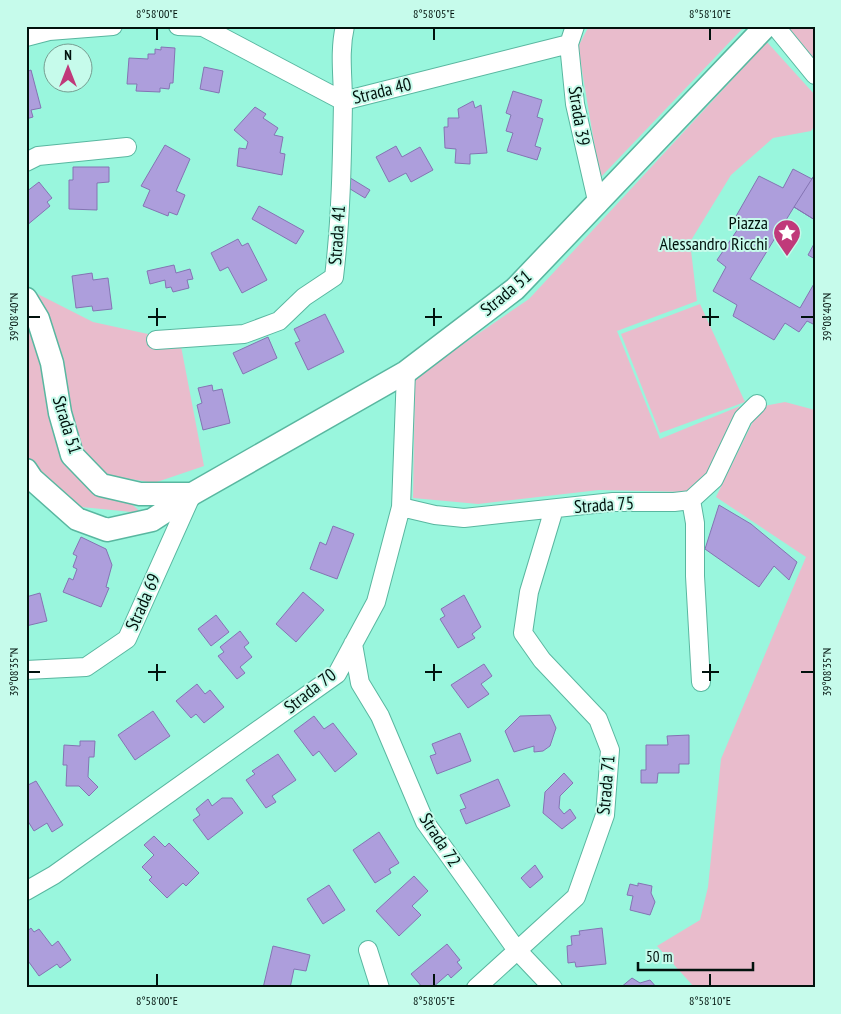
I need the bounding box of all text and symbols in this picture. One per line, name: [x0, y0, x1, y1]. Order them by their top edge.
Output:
text: 8°58'00"E: [136, 6, 178, 21]
text: 8°58'05"E: [413, 6, 455, 21]
text: 8°58'10"E: [689, 6, 731, 21]
north arrow: [42, 42, 92, 92]
text: N: [64, 46, 72, 64]
street label: Strada 40: [350, 72, 414, 109]
street label: Strada 39: [563, 85, 596, 147]
street label: Strada 41: [323, 204, 350, 266]
place label: Piazza Alessandro Ricchi: [659, 211, 768, 255]
place icon: Piazza Alessandro Ricchi: [772, 218, 802, 257]
street label: Strada 51: [475, 265, 536, 321]
text: 39°08'40"N: [6, 293, 21, 341]
text: 39°08'40"N: [819, 293, 834, 341]
street label: Strada 51: [48, 393, 87, 457]
street label: Strada 75: [573, 491, 635, 518]
street label: Strada 69: [120, 570, 165, 634]
text: 39°08'35"N: [6, 648, 21, 696]
text: 39°08'35"N: [819, 648, 834, 696]
street label: Strada 70: [279, 663, 340, 718]
street label: Strada 71: [591, 754, 620, 816]
street label: Strada 72: [414, 808, 466, 871]
scale bar: [638, 939, 754, 971]
text: 50 m: [646, 947, 672, 966]
text: 8°58'00"E: [136, 993, 178, 1008]
text: 8°58'05"E: [413, 993, 455, 1008]
text: 8°58'10"E: [689, 993, 731, 1008]

